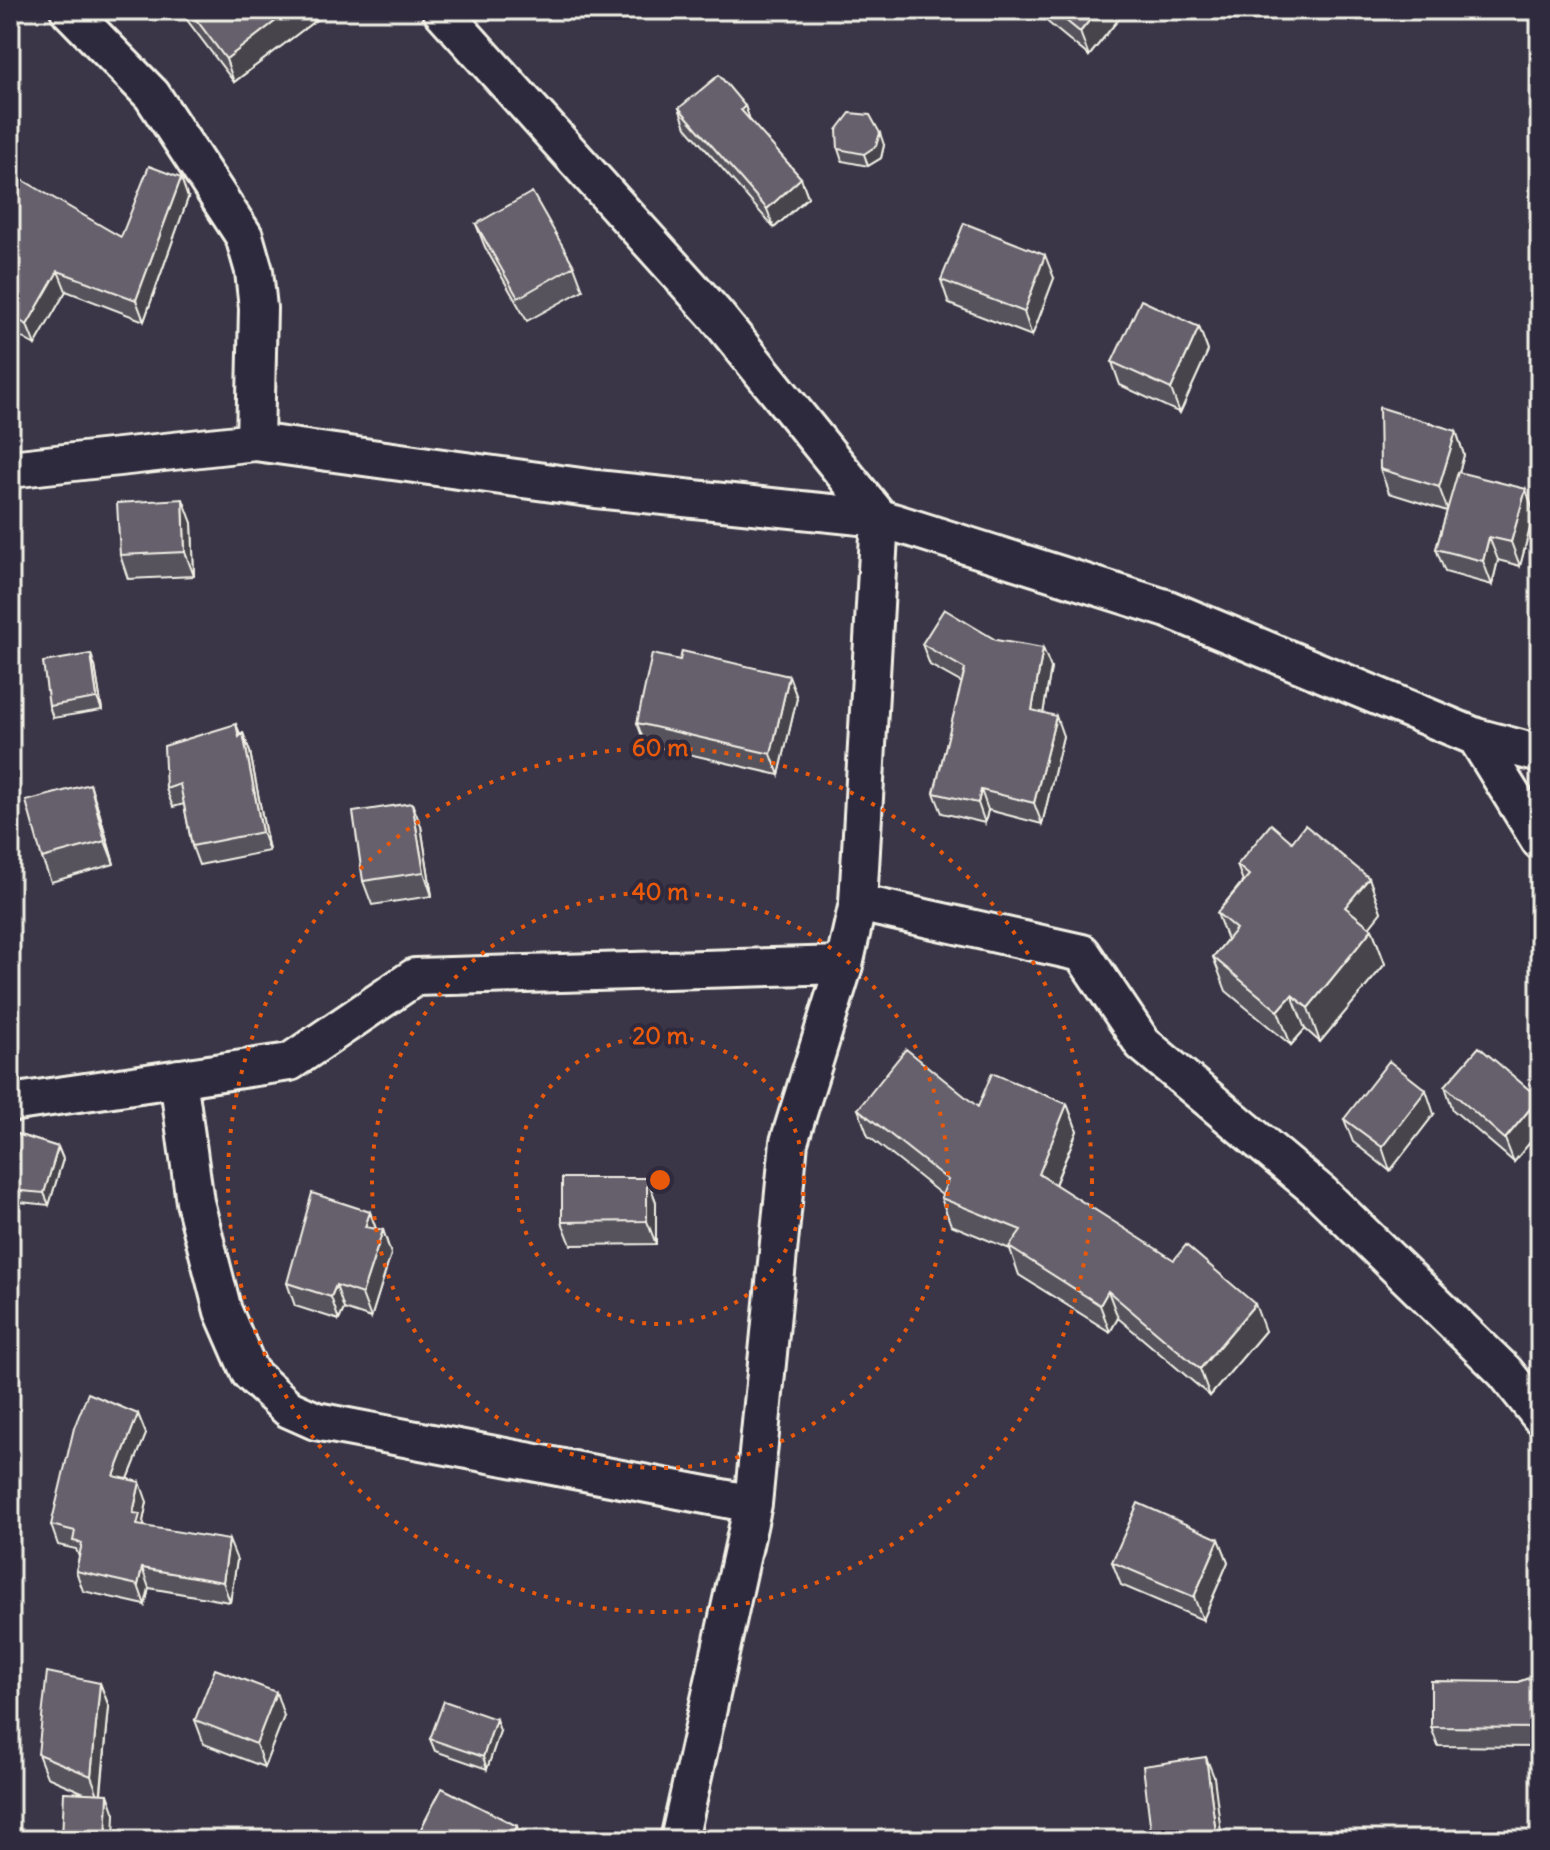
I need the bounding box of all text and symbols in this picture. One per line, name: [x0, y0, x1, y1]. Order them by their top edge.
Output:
text: 60 m: [632, 732, 688, 762]
text: 40 m: [632, 876, 688, 906]
text: 20 m: [632, 1020, 688, 1050]
centre of rings: [646, 1166, 674, 1194]

